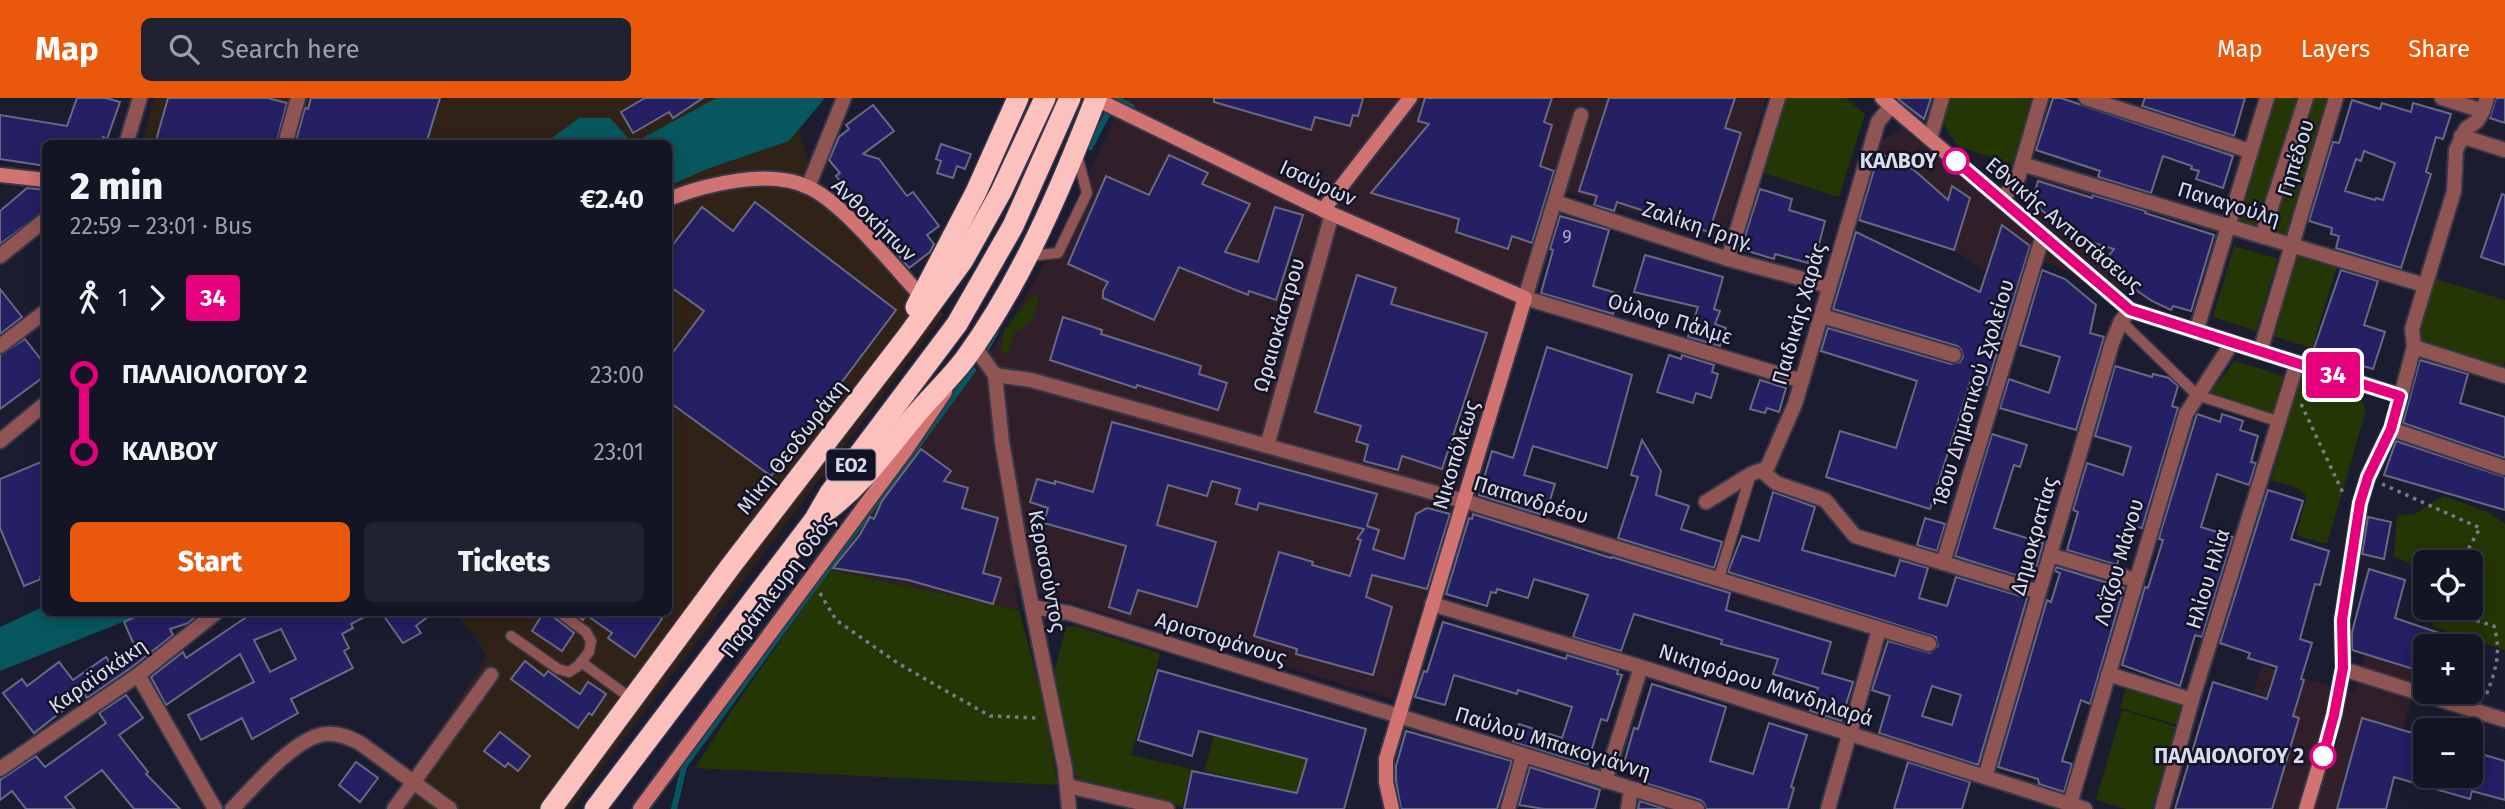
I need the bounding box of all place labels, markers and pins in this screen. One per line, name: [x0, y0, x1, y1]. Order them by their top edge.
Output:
place label: ΚΑΛΒΟΥ: [1860, 148, 1938, 174]
marker: ΚΑΛΒΟΥ: [1943, 148, 1969, 174]
place label: ΠΑΛΑΙΟΛΟΓΟΥ 2: [2154, 743, 2304, 769]
marker: ΠΑΛΑΙΟΛΟΓΟΥ 2: [2310, 743, 2336, 769]

